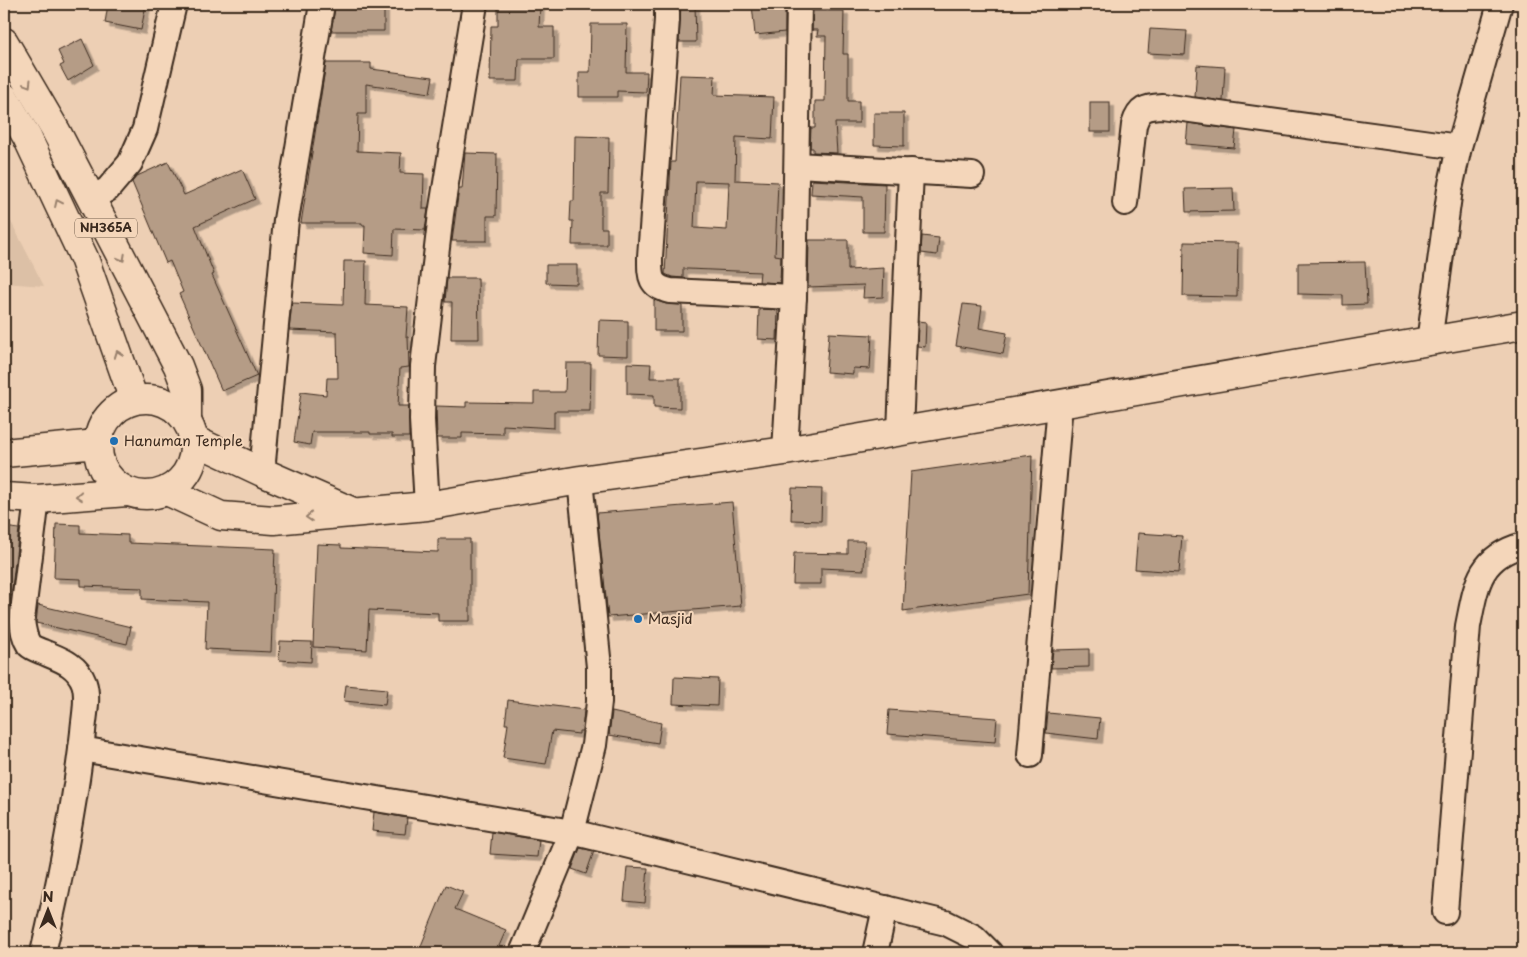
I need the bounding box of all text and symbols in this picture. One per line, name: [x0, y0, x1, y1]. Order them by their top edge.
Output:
one-way arrow: [22, 78, 32, 87]
one-way arrow: [53, 199, 64, 208]
road number: NH365A: [75, 218, 137, 238]
one-way arrow: [115, 253, 125, 262]
one-way arrow: [114, 350, 124, 359]
place label: Hanuman Temple: [124, 430, 243, 451]
marker: Hanuman Temple: [108, 435, 120, 447]
one-way arrow: [75, 490, 83, 501]
one-way arrow: [304, 511, 312, 522]
place label: Masjid: [648, 608, 693, 629]
marker: Masjid: [632, 613, 644, 625]
north arrow: [22, 884, 72, 934]
text: N: [42, 886, 54, 907]

